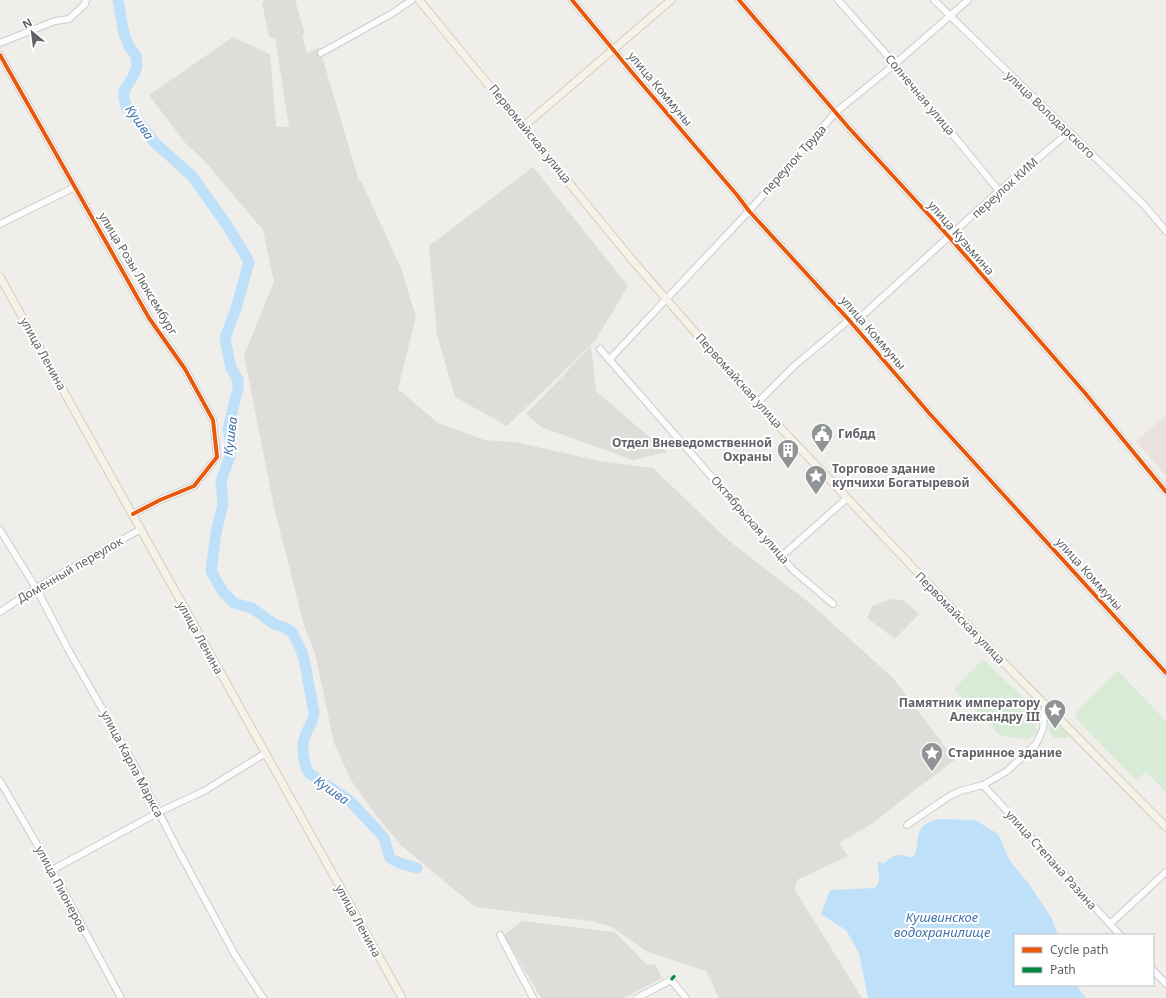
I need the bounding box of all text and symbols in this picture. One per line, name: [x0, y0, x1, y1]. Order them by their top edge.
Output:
north arrow: [12, 12, 52, 52]
text: N: [19, 14, 34, 32]
street label: улица Коммуны: [624, 48, 697, 130]
street label: Солнечная улица: [881, 51, 959, 139]
street label: улица Володарского: [1002, 67, 1099, 162]
street label: Первомайская улица: [485, 81, 576, 187]
water label: Кушва: [121, 101, 159, 144]
street label: переулок Труда: [757, 121, 830, 199]
street label: переулок КИМ: [968, 153, 1042, 222]
street label: улица Кузьмина: [924, 197, 999, 279]
street label: улица Розы Люксембург: [95, 209, 182, 338]
street label: улица Коммуны: [837, 292, 910, 373]
street label: улица Ленина: [16, 314, 71, 393]
street label: Первомайская улица: [692, 329, 787, 432]
water label: Кушва: [219, 415, 241, 456]
public building icon: Гибдд: [809, 421, 835, 454]
place label: Гибдд: [838, 425, 876, 442]
place label: Отдел Вневедомственной Охраны: [612, 434, 772, 465]
building icon: Отдел Вневедомственной Охраны: [775, 437, 801, 470]
place label: Торговое здание купчихи Богатыревой: [832, 460, 970, 491]
place icon: Торговое здание купчихи Богатыревой: [803, 463, 829, 496]
street label: Октябрьская улица: [707, 472, 793, 567]
street label: Доменный переулок: [14, 532, 126, 607]
street label: улица Коммуны: [1052, 534, 1127, 614]
street label: Первомайская улица: [912, 568, 1009, 668]
street label: улица Ленина: [173, 598, 228, 677]
place label: Памятник императору Александру III: [899, 694, 1040, 725]
place icon: Памятник императору Александру III: [1042, 697, 1068, 730]
street label: улица Карла Маркса: [97, 707, 168, 820]
place icon: Старинное здание: [919, 740, 945, 773]
place label: Старинное здание: [948, 744, 1062, 761]
water label: Кушва: [311, 771, 354, 809]
street label: улица Степана Разина: [1002, 806, 1101, 913]
street label: улица Пионеров: [31, 843, 92, 935]
street label: улица Ленина: [331, 881, 386, 960]
water label: Кушвинское водохранилище: [894, 908, 991, 941]
legend: [1014, 934, 1154, 986]
text: Cycle path: [1050, 941, 1108, 958]
text: Path: [1050, 961, 1076, 978]

